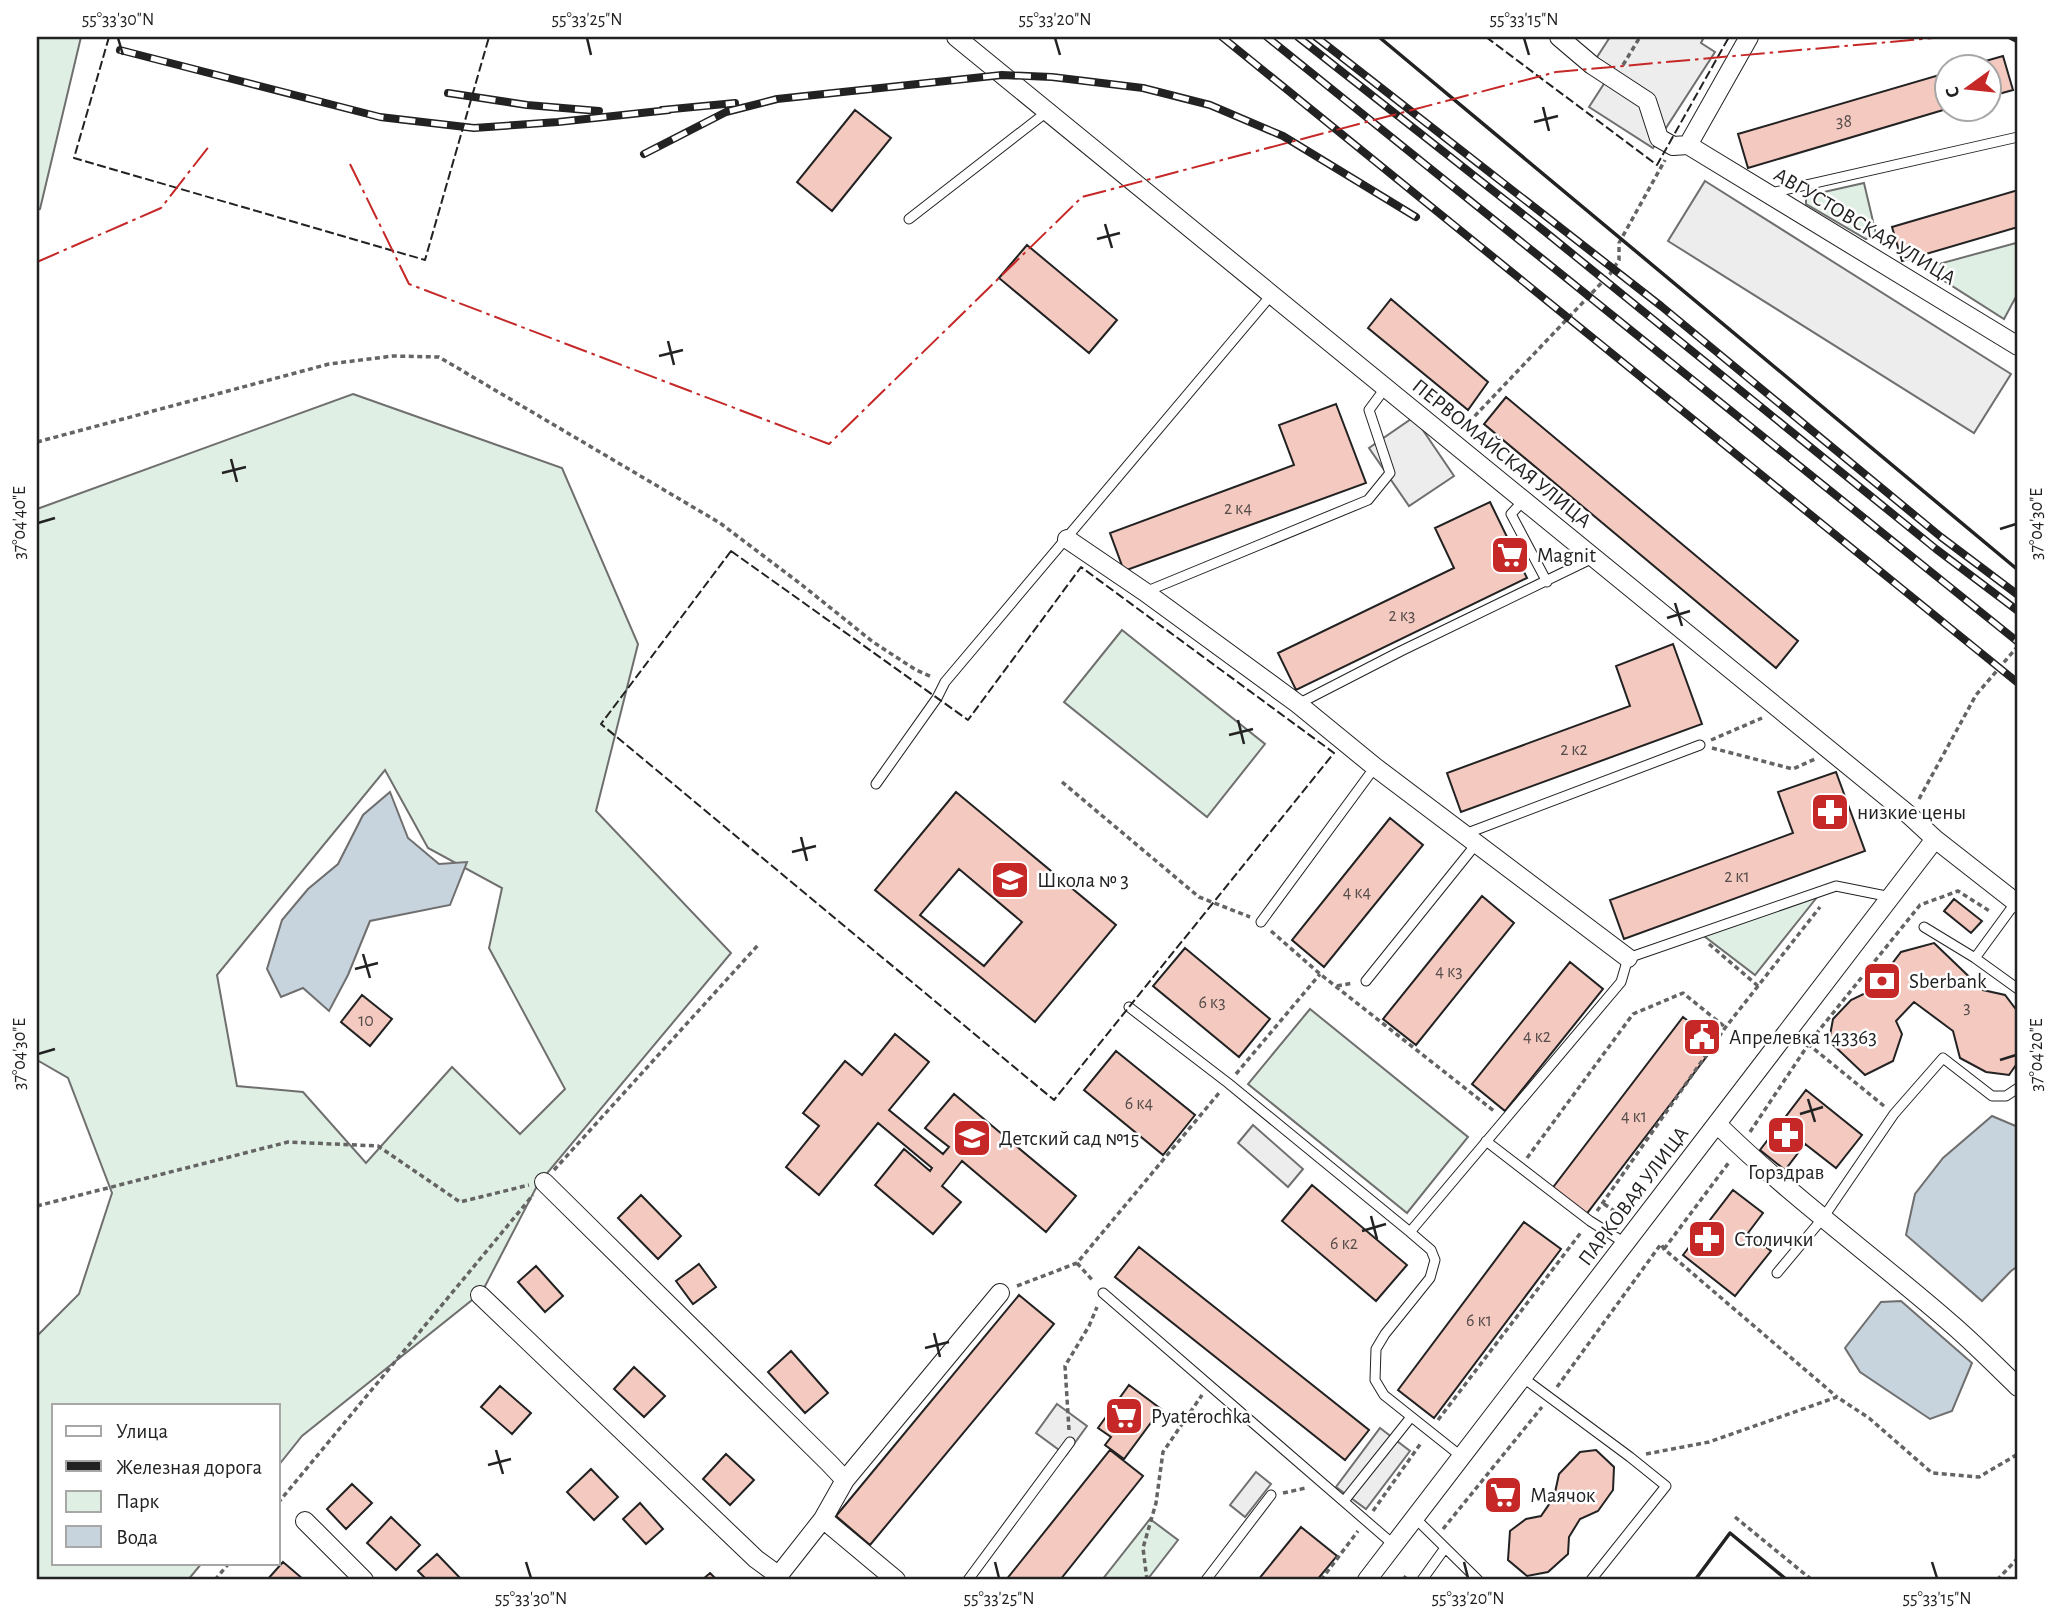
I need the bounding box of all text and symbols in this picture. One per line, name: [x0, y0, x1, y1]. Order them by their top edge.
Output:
text: 55°33'30"N: [82, 11, 154, 29]
text: 55°33'25"N: [551, 11, 623, 29]
text: 55°33'20"N: [1018, 11, 1092, 29]
text: 55°33'15"N: [1489, 11, 1559, 29]
north arrow: [1932, 52, 2002, 122]
text: С: [1942, 84, 1964, 100]
house number: 38: [1836, 113, 1852, 131]
street label: АВГУСТОВСКАЯ УЛИЦА: [1770, 164, 1959, 289]
street label: ПЕРВОМАЙСКАЯ УЛИЦА: [1408, 374, 1596, 532]
text: 37°04'40"E: [11, 486, 29, 560]
text: 37°04'30"E: [2028, 488, 2046, 560]
house number: 2 к4: [1224, 500, 1252, 518]
supermarket icon: Magnit: [1489, 534, 1531, 576]
place label: Magnit: [1537, 545, 1596, 566]
house number: 2 к3: [1389, 607, 1415, 625]
house number: 2 к2: [1560, 741, 1588, 759]
pharmacy icon: низкие цены: [1809, 791, 1851, 833]
place label: низкие цены: [1857, 802, 1966, 823]
school or university icon: Школа № 3: [989, 859, 1031, 901]
house number: 2 к1: [1724, 868, 1750, 886]
place label: Школа № 3: [1037, 870, 1129, 891]
house number: 4 к4: [1343, 884, 1372, 902]
bank icon: Sberbank: [1861, 960, 1903, 1002]
house number: 4 к3: [1435, 963, 1463, 981]
place label: Sberbank: [1909, 971, 1987, 992]
house number: 6 к3: [1198, 994, 1226, 1012]
house number: 3: [1963, 999, 1971, 1017]
house number: 10: [358, 1012, 374, 1030]
public building icon: Апрелевка 143363: [1681, 1016, 1723, 1058]
text: 37°04'30"E: [11, 1018, 29, 1090]
text: 37°04'20"E: [2028, 1018, 2046, 1091]
place label: Апрелевка 143363: [1729, 1027, 1877, 1048]
house number: 4 к2: [1523, 1028, 1551, 1046]
house number: 6 к4: [1125, 1095, 1154, 1113]
house number: 4 к1: [1621, 1108, 1647, 1126]
pharmacy icon: Горздрав: [1765, 1114, 1807, 1156]
school or university icon: Детский сад №15: [951, 1117, 993, 1159]
street label: ПАРКОВАЯ УЛИЦА: [1574, 1123, 1692, 1270]
place label: Детский сад №15: [999, 1128, 1139, 1149]
place label: Горздрав: [1748, 1162, 1824, 1183]
pharmacy icon: Столички: [1686, 1218, 1728, 1260]
place label: Столички: [1734, 1229, 1814, 1250]
house number: 6 к2: [1330, 1235, 1358, 1253]
house number: 6 к1: [1466, 1312, 1492, 1330]
supermarket icon: Pyaterochka: [1103, 1395, 1145, 1437]
legend: [52, 1404, 280, 1564]
place label: Pyaterochka: [1151, 1406, 1252, 1427]
text: Улица: [116, 1421, 169, 1442]
text: Железная дорога: [116, 1457, 263, 1478]
supermarket icon: Маячок: [1482, 1474, 1524, 1516]
place label: Маячок: [1530, 1485, 1596, 1506]
text: Парк: [116, 1491, 160, 1512]
text: Вода: [116, 1527, 158, 1548]
text: 55°33'30"N: [495, 1590, 567, 1608]
text: 55°33'25"N: [963, 1590, 1035, 1608]
text: 55°33'20"N: [1431, 1590, 1505, 1608]
text: 55°33'15"N: [1902, 1590, 1972, 1608]

